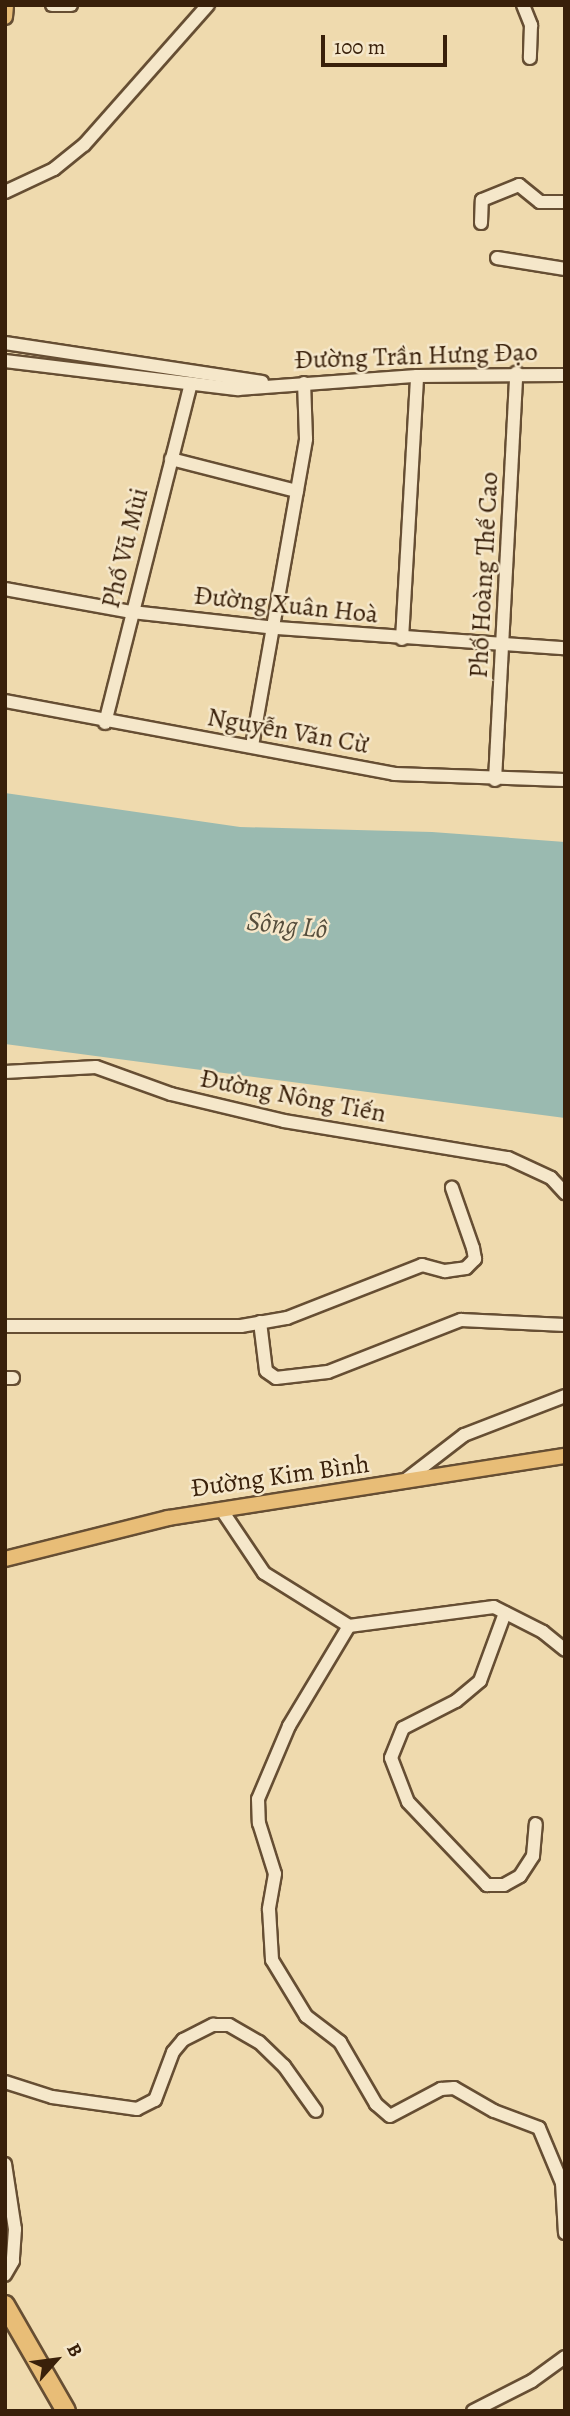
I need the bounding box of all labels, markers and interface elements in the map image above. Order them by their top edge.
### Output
scale bar [325,21,451,65]
text: 100 m [334,33,385,61]
street label: Đường Trần Hưng Đạo [294,336,538,376]
street label: Phố Hoàng Thế Cao [463,471,505,679]
street label: Phố Vũ Mùi [95,484,155,612]
street label: Đường Xuân Hoà [192,580,380,630]
street label: Nguyễn Văn Cừ [205,701,371,761]
water label: Sông Lô [245,904,329,946]
street label: Đường Nông Tiến [197,1063,389,1129]
street label: Đường Kim Bình [189,1448,371,1504]
north arrow [21,2325,91,2395]
text: B [60,2339,89,2362]

